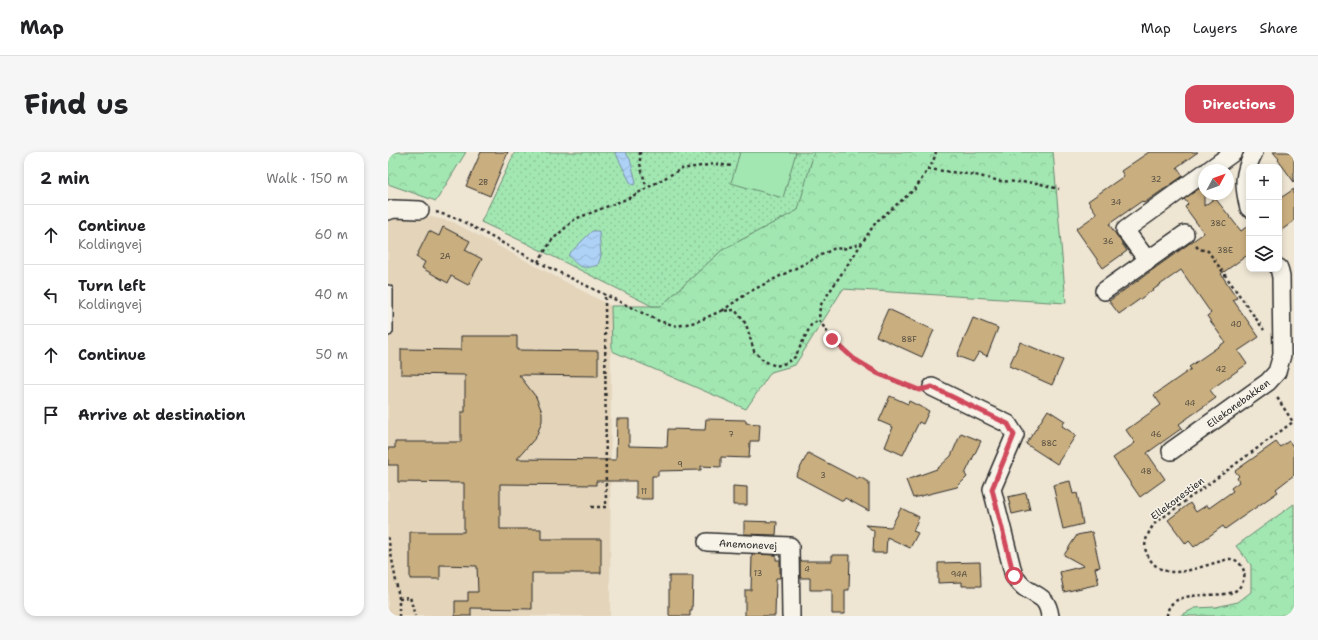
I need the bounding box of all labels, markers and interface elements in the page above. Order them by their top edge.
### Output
text: Map [20,15,64,40]
text: Map [1141,19,1171,37]
text: Layers [1193,19,1237,37]
text: Share [1259,19,1298,37]
text: Find us [24,85,129,123]
button: Directions [1185,85,1294,123]
north arrow [1198,164,1234,200]
map controls [1246,164,1282,272]
button: + [1246,164,1282,200]
text: 2 min [40,167,90,189]
text: Walk · 150 m [266,170,348,187]
house number: 32 [1151,174,1162,185]
house number: 2B [478,177,488,188]
house number: 34 [1111,197,1122,208]
button: − [1246,200,1282,236]
text: Continue [78,216,146,236]
house number: 38C [1210,218,1226,229]
icon: ahead [40,224,62,246]
text: 60 m [315,226,348,243]
text: Koldingvej [78,236,142,253]
house number: 36 [1103,236,1114,247]
button: layers [1246,236,1282,272]
house number: 38E [1217,245,1233,256]
house number: 2A [439,251,451,262]
text: Turn left [78,276,146,296]
icon: left [40,284,62,306]
text: 40 m [314,286,348,303]
text: Koldingvej [78,296,142,313]
house number: 40 [1230,319,1242,330]
route end [823,330,841,348]
house number: 88F [901,334,917,345]
icon: ahead [40,344,62,366]
text: Continue [78,345,146,365]
text: 50 m [315,346,348,363]
house number: 42 [1216,364,1227,375]
street label: Ellekonebakken [1204,376,1273,431]
house number: 44 [1185,398,1196,409]
icon: arrive [40,404,62,426]
text: Arrive at destination [78,405,246,425]
house number: 7 [728,429,734,440]
house number: 46 [1150,429,1162,440]
house number: 88C [1041,438,1057,449]
house number: 9 [677,459,683,470]
house number: 48 [1140,466,1152,477]
house number: 3 [820,470,826,481]
street label: Ellekonestien [1148,474,1207,523]
house number: 11 [641,486,647,497]
street label: Anemonevej [718,536,778,553]
house number: 4 [804,564,810,575]
route start [1005,567,1023,585]
house number: 13 [754,568,762,579]
house number: 94A [951,569,968,580]

